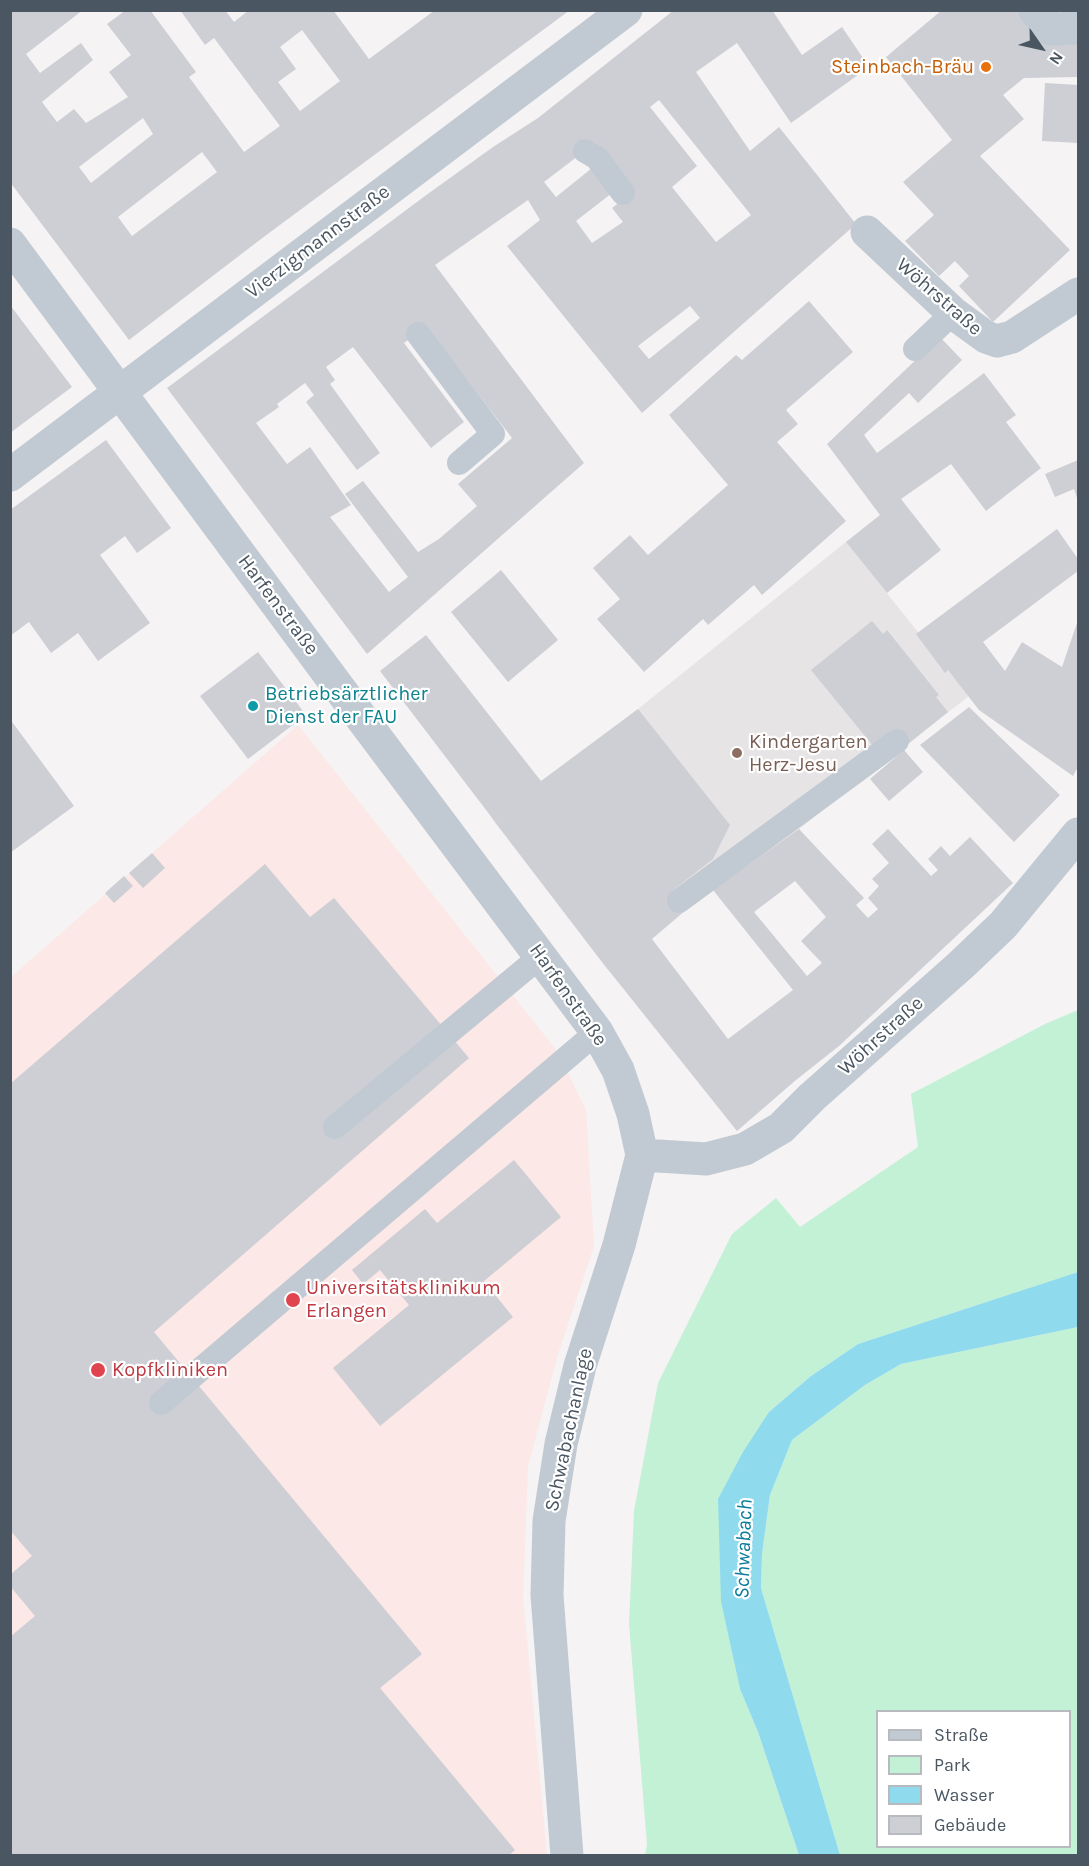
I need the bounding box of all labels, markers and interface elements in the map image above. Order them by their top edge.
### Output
north arrow [1011,18,1071,78]
text: N [1045,48,1067,68]
place label: Steinbach-Bräu [831,55,974,79]
marker: Steinbach-Bräu [979,60,993,74]
street label: Vierzigmannstraße [241,180,395,304]
street label: Wöhrstraße [891,253,987,341]
street label: Harfenstraße [232,550,324,660]
place label: Betriebsärztlicher Dienst der FAU [265,682,428,729]
marker: Betriebsärztlicher Dienst der FAU [246,699,260,713]
place label: Kindergarten Herz-Jesu [749,730,868,777]
marker: Kindergarten Herz-Jesu [730,746,744,760]
street label: Harfenstraße [524,939,612,1051]
street label: Wöhrstraße [833,992,929,1080]
place label: Universitätsklinikum Erlangen [306,1276,501,1323]
marker: Universitätsklinikum Erlangen [284,1291,302,1309]
street label: Schwabachanlage [540,1346,598,1514]
place label: Kopfkliniken [112,1358,228,1382]
marker: Kopfkliniken [89,1361,107,1379]
water label: Schwabach [730,1499,758,1599]
legend [876,1710,1071,1848]
text: Straße [934,1724,988,1746]
text: Park [934,1754,971,1776]
text: Wasser [934,1784,994,1806]
text: Gebäude [934,1814,1006,1836]

